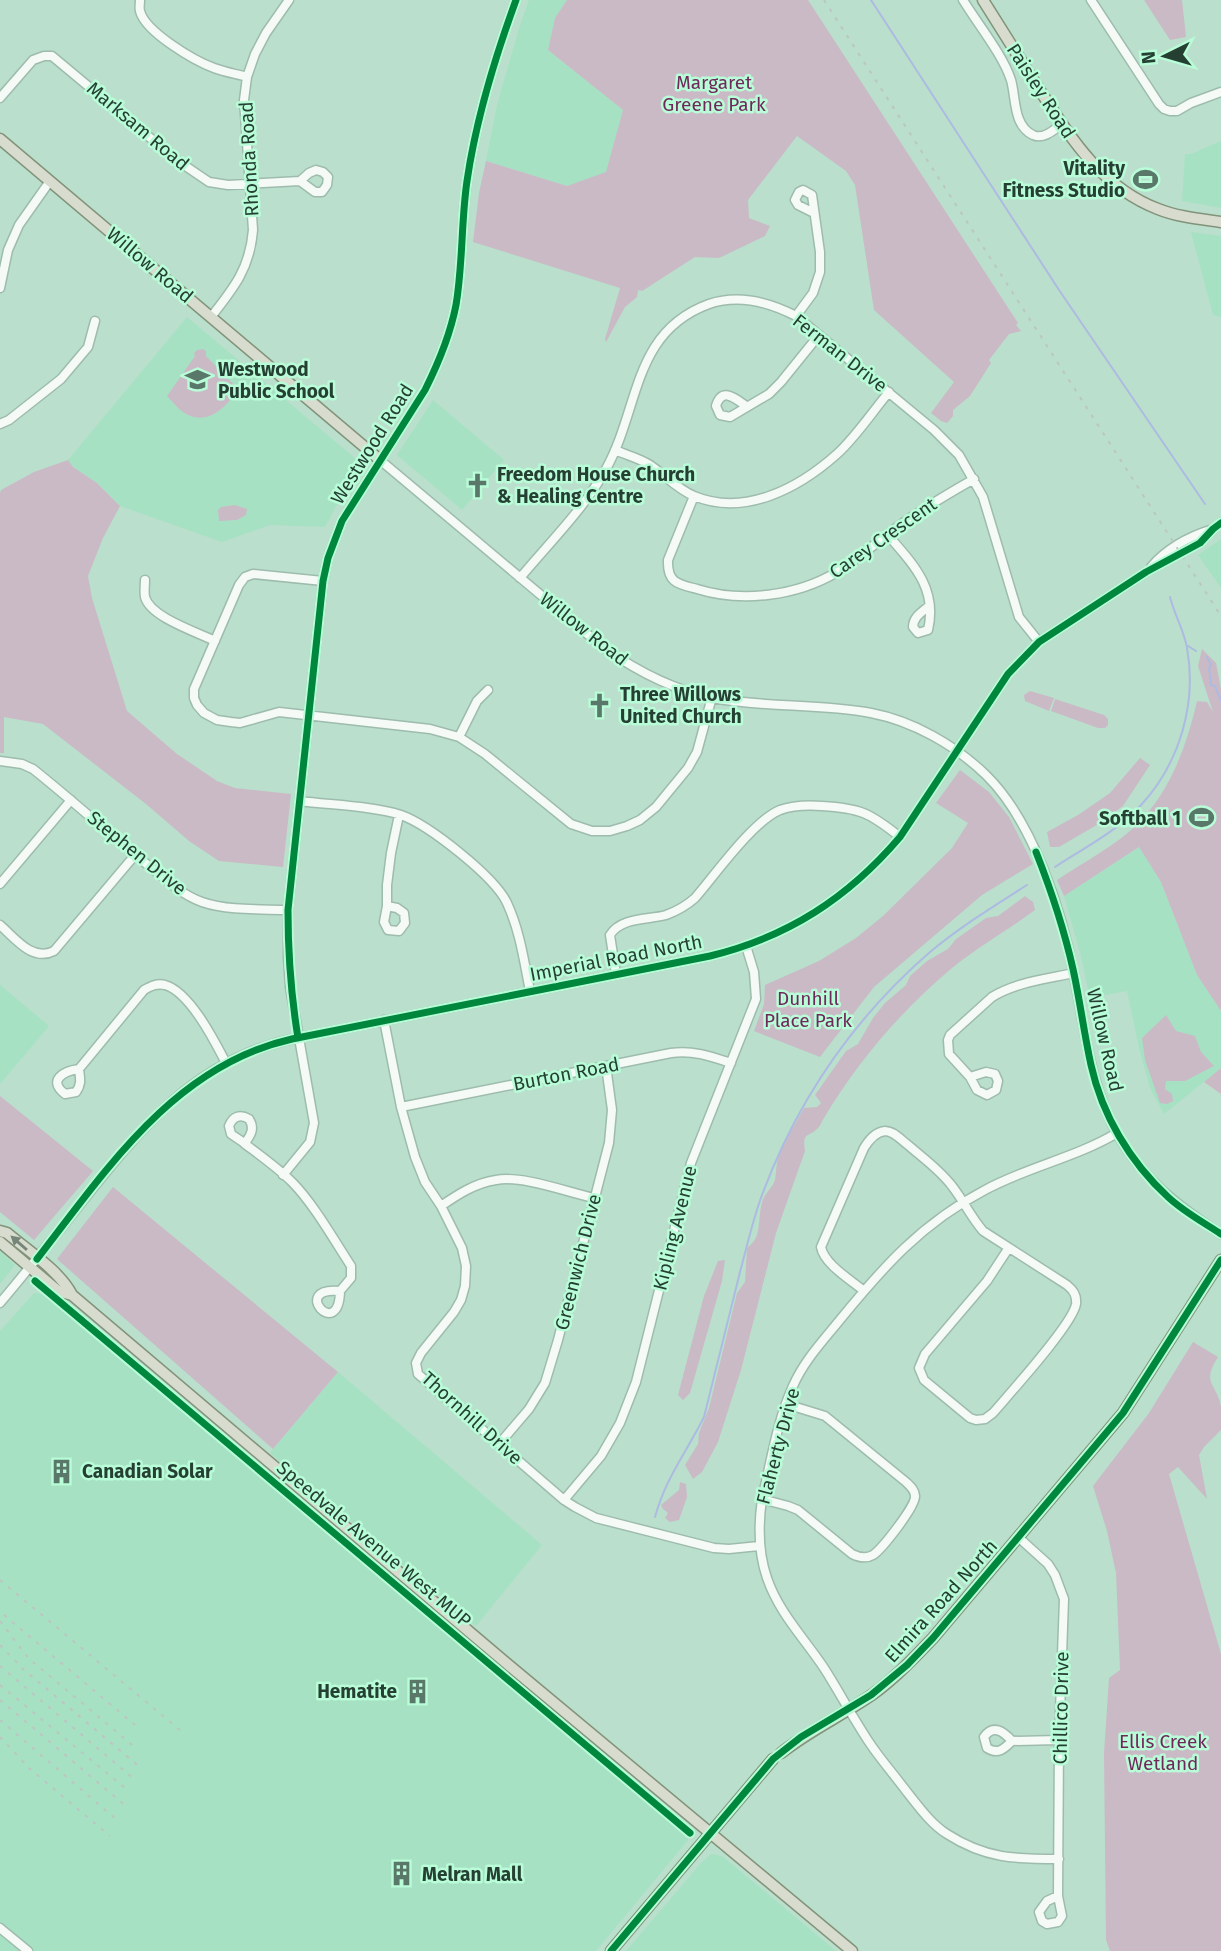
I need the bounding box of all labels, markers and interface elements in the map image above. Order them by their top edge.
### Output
north arrow [1130,21,1200,91]
street label: Paisley Road [1002,39,1080,143]
text: N [1137,50,1161,65]
park label: Margaret Greene Park [662,71,766,116]
street label: Marksam Road [82,77,194,175]
street label: Rhonda Road [234,101,264,217]
place label: Vitality Fitness Studio [1003,157,1125,202]
sports icon: Vitality Fitness Studio [1131,165,1159,193]
street label: Willow Road [102,222,198,308]
street label: Ferman Drive [788,309,892,397]
place label: Westwood Public School [218,358,335,403]
school or university icon: Westwood Public School [184,366,212,394]
street label: Westwood Road [326,380,418,508]
place label: Freedom House Church & Healing Centre [497,463,695,508]
church icon: Freedom House Church & Healing Centre [463,471,491,499]
street label: Carey Crescent [825,492,941,583]
street label: Willow Road [535,587,633,671]
place label: Three Willows United Church [620,683,742,728]
church icon: Three Willows United Church [586,691,614,719]
sports icon: Softball 1 [1187,804,1215,832]
street label: Stephen Drive [83,806,191,900]
place label: Softball 1 [1099,807,1181,830]
street label: Imperial Road North [528,930,704,986]
street label: Willow Road [1082,986,1128,1094]
park label: Dunhill Place Park [764,987,852,1032]
street label: Burton Road [511,1052,621,1096]
street label: Kipling Avenue [648,1163,702,1293]
street label: Greenwich Drive [550,1192,606,1332]
one-way arrow [10,1235,28,1251]
street label: Thornhill Drive [417,1367,527,1469]
street label: Flaherty Drive [751,1385,805,1507]
street label: Speedvale Avenue West MUP [272,1456,476,1632]
building icon: Canadian Solar [48,1457,76,1485]
place label: Canadian Solar [82,1460,213,1483]
street label: Elmira Road North [880,1535,1002,1667]
street label: Chillico Drive [1049,1651,1073,1765]
building icon: Hematite [403,1677,431,1705]
place label: Hematite [317,1680,397,1703]
park label: Ellis Creek Wetland [1119,1730,1207,1775]
building icon: Melran Mall [388,1860,416,1888]
place label: Melran Mall [422,1863,523,1886]

